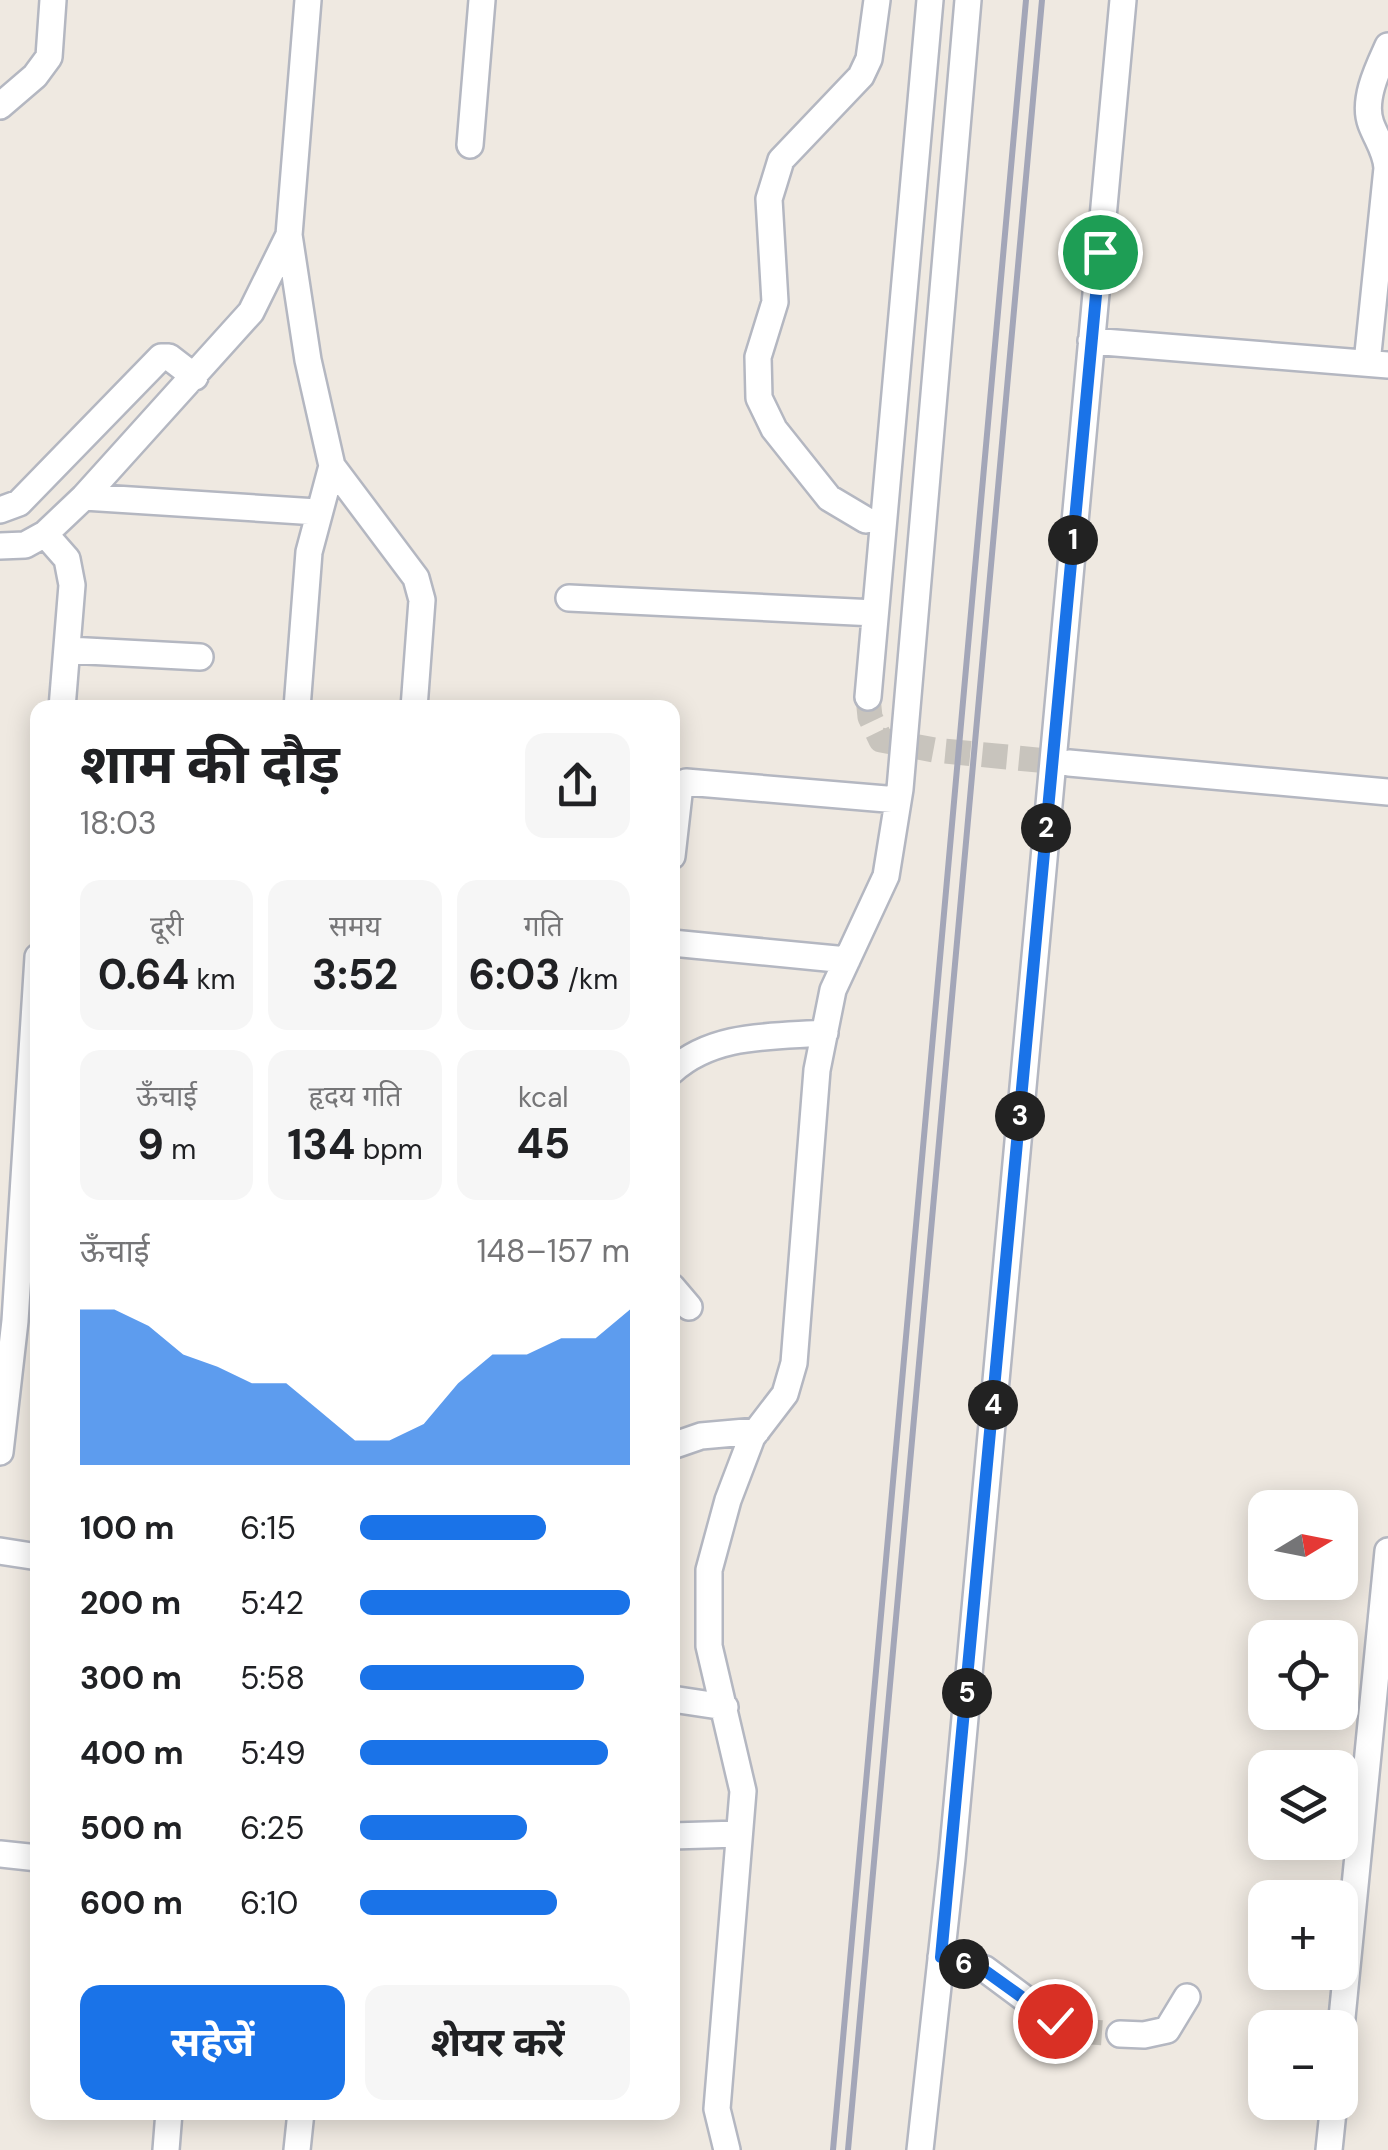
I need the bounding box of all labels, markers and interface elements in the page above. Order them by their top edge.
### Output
pin [1058,210,1143,295]
icon: arrive [1073,225,1128,280]
pin: 1 [1048,515,1098,565]
text: 1 [1068,521,1078,558]
text: शाम की दौड़ [80,728,340,800]
button: share [525,733,630,838]
text: 18:03 [80,802,157,844]
pin: 2 [1021,803,1071,853]
text: 2 [1038,809,1054,846]
text: दूरी [150,908,183,945]
text: समय [329,908,381,945]
text: गति [524,908,563,945]
text: 0.64 [98,947,189,1002]
text: 3:52 [312,947,398,1002]
text: 6:03 [468,947,561,1002]
text: km [189,961,235,998]
text: /km [561,961,618,998]
text: ऊँचाई [136,1078,197,1115]
text: हृदय गति [309,1078,401,1115]
text: kcal [518,1079,569,1116]
pin: 3 [995,1091,1045,1141]
text: 3 [1012,1097,1028,1134]
text: 45 [517,1116,570,1171]
text: 9 [137,1117,164,1172]
text: 134 [287,1117,355,1172]
text: m [164,1131,196,1168]
text: bpm [355,1131,423,1168]
text: ऊँचाई [80,1230,149,1272]
text: 148–157 m [477,1230,630,1272]
pin: 4 [968,1380,1018,1430]
text: 4 [984,1386,1002,1423]
north arrow [1248,1490,1358,1600]
map controls [1248,1490,1358,2120]
text: 100 m [80,1507,174,1549]
text: 6:15 [240,1507,296,1549]
text: 200 m [80,1582,181,1624]
text: 5:42 [240,1582,304,1624]
button: locate [1248,1620,1358,1730]
text: 300 m [80,1657,182,1699]
text: 5:58 [240,1657,305,1699]
pin: 5 [942,1668,992,1718]
text: 5 [958,1674,976,1711]
text: 400 m [80,1732,184,1774]
text: 5:49 [240,1732,306,1774]
button: layers [1248,1750,1358,1860]
text: 500 m [80,1807,183,1849]
text: 6:25 [240,1807,305,1849]
button: + [1248,1880,1358,1990]
text: 600 m [80,1882,183,1924]
text: 6:10 [240,1882,298,1924]
pin: 6 [939,1939,989,1989]
text: 6 [955,1945,973,1982]
pin [1013,1979,1098,2064]
button: सहेजें [80,1985,345,2100]
button: शेयर करें [365,1985,630,2100]
icon: check [1028,1994,1083,2049]
button: − [1248,2010,1358,2120]

